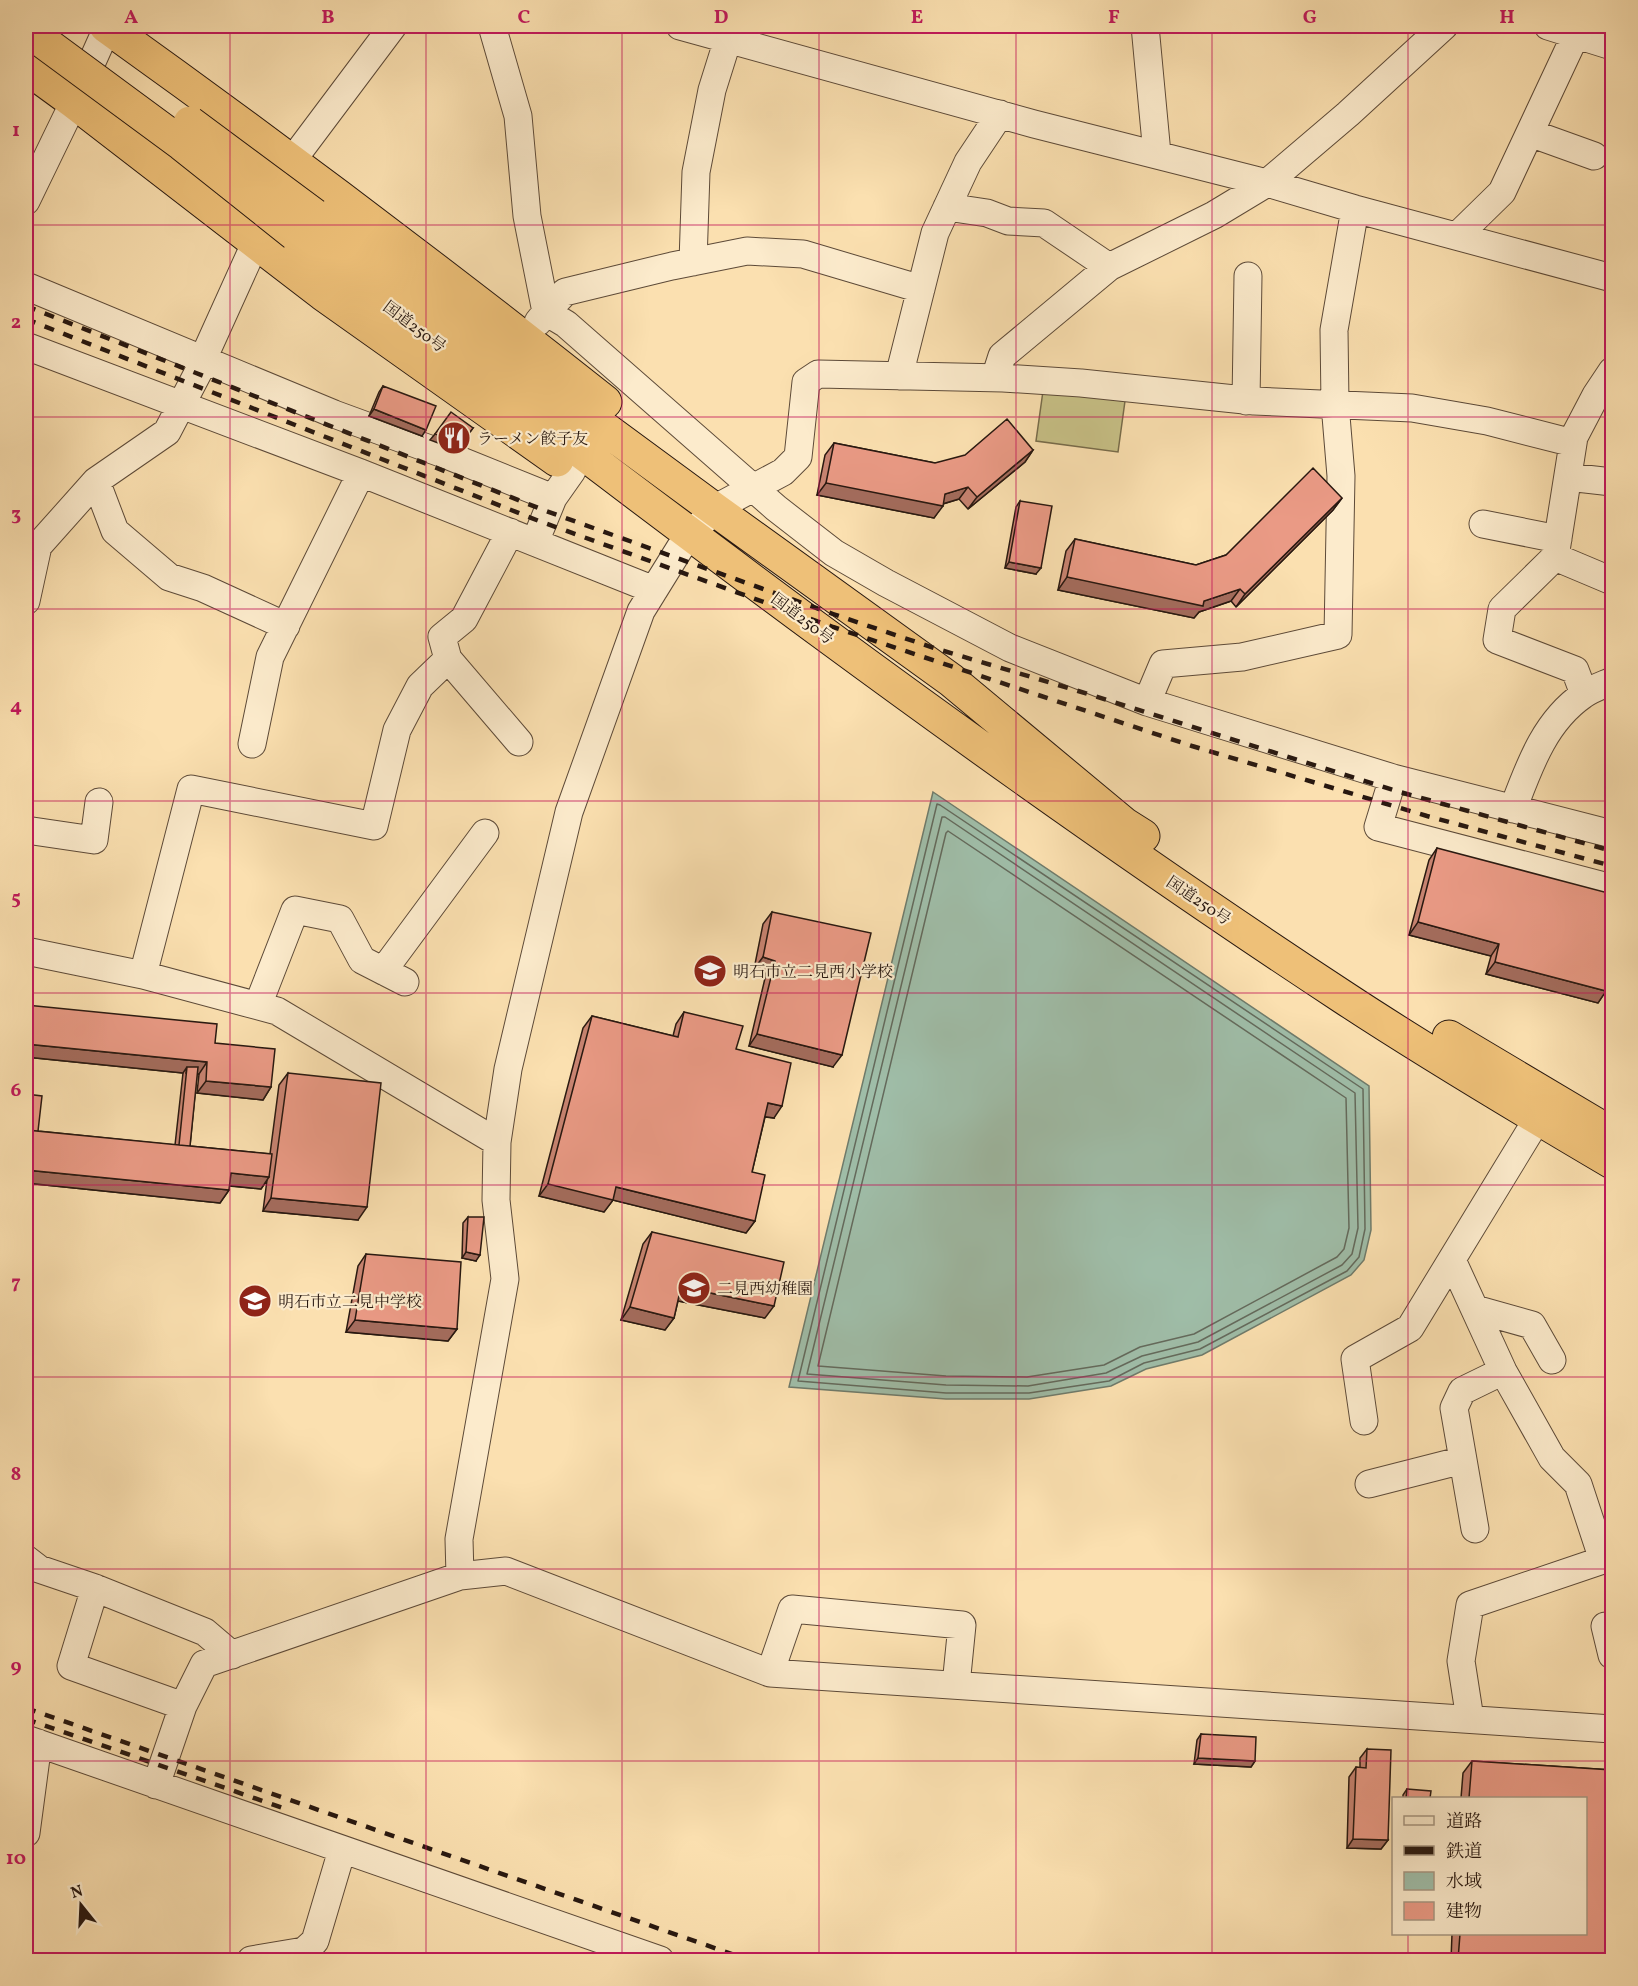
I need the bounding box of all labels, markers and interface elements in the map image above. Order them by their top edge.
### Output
text: A [124,4,138,32]
text: B [321,4,335,32]
text: C [518,4,531,32]
text: D [714,4,728,32]
text: E [911,4,923,32]
text: F [1108,4,1120,32]
text: G [1303,4,1317,32]
text: H [1499,4,1515,32]
text: 1 [12,117,20,145]
street label: 国道250号 [378,297,450,359]
text: 2 [11,309,21,337]
restaurant icon: ラーメン餃子友 [436,420,472,456]
place label: ラーメン餃子友 [477,429,588,451]
text: 3 [11,501,21,529]
street label: 国道250号 [766,589,838,651]
text: 4 [10,693,22,721]
street label: 国道250号 [1161,872,1235,931]
text: 5 [11,885,21,913]
school or university icon: 明石市立二見西小学校 [692,953,728,989]
place label: 明石市立二見西小学校 [733,962,893,984]
text: 6 [11,1077,22,1105]
text: 7 [11,1269,21,1297]
school or university icon: 二見西幼稚園 [676,1270,712,1306]
place label: 二見西幼稚園 [717,1279,813,1301]
school or university icon: 明石市立二見中学校 [237,1283,273,1319]
place label: 明石市立二見中学校 [278,1292,422,1314]
text: 8 [11,1461,21,1489]
text: 9 [10,1653,22,1681]
legend [1392,1797,1587,1935]
text: 道路 [1446,1810,1482,1835]
text: 鉄道 [1446,1840,1482,1865]
text: 10 [6,1845,26,1873]
text: 水域 [1446,1870,1482,1895]
north arrow [51,1875,111,1935]
text: N [68,1880,86,1905]
text: 建物 [1446,1900,1482,1925]

